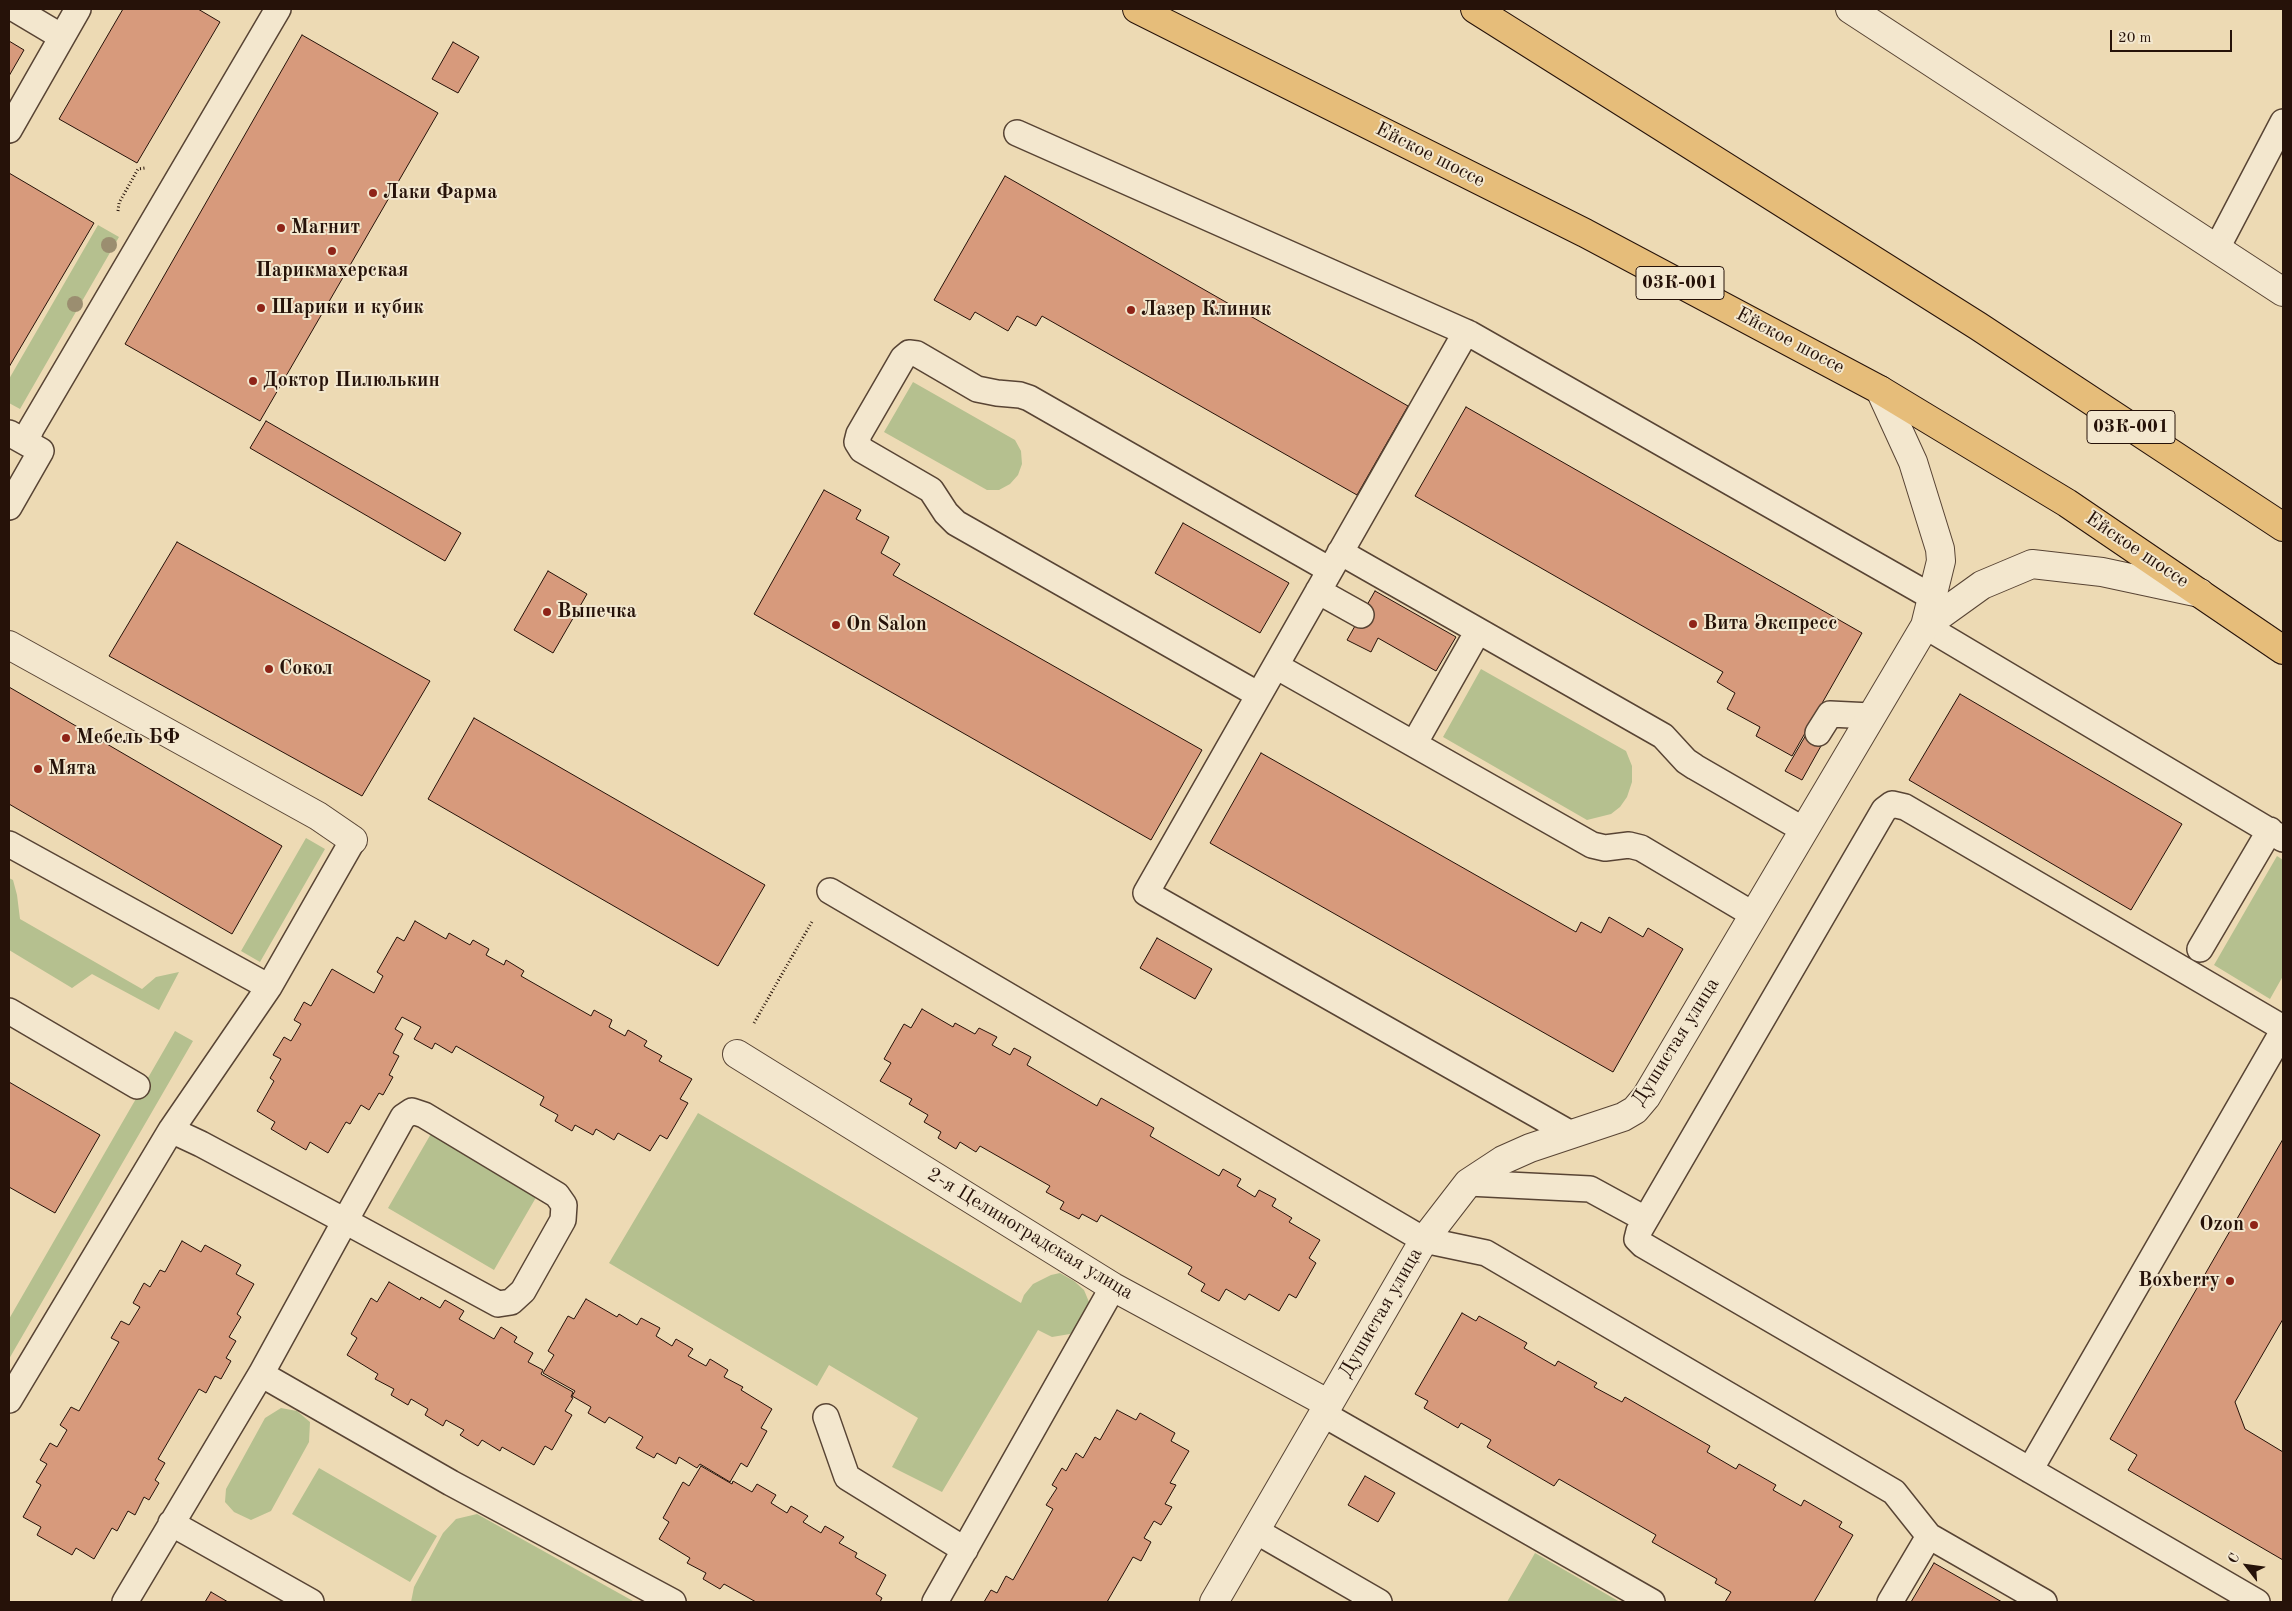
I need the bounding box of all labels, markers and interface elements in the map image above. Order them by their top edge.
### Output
scale bar [2112,20,2234,52]
text: 20 m [2118,31,2152,46]
street label: Ейское шоссе [1371,117,1489,193]
place label: Лаки Фарма [383,181,497,205]
marker: Лаки Фарма [367,187,379,199]
place label: Магнит [291,216,360,240]
marker: Магнит [275,222,287,234]
marker: Парикмахерская [326,245,338,257]
place label: Парикмахерская [255,259,409,283]
road number: 03К-001 [1636,266,1724,300]
place label: Шарики и кубик [271,296,424,320]
place label: Лазер Клиник [1141,298,1271,322]
marker: Шарики и кубик [255,302,267,314]
street label: Ейское шоссе [1731,302,1849,380]
marker: Лазер Клиник [1125,304,1137,316]
place label: Доктор Пилюлькин [263,369,440,393]
marker: Доктор Пилюлькин [247,375,259,387]
road number: 03К-001 [2087,411,2175,444]
street label: Ейское шоссе [2081,507,2193,593]
place label: Выпечка [557,600,637,624]
marker: Выпечка [541,606,553,618]
place label: Вита Экспресс [1703,612,1838,636]
place label: On Salon [846,613,927,637]
marker: Вита Экспресс [1687,618,1699,630]
marker: On Salon [830,619,842,631]
place label: Сокол [279,657,333,681]
marker: Сокол [263,663,275,675]
place label: Мебель БФ [76,726,180,750]
marker: Мебель БФ [60,732,72,744]
place label: Мята [48,757,96,781]
marker: Мята [32,763,44,775]
street label: Душистая улица [1627,973,1725,1111]
street label: 2-я Целиноградская улица [922,1163,1138,1305]
place label: Ozon [2199,1213,2244,1237]
marker: Ozon [2248,1219,2260,1231]
street label: Душистая улица [1334,1244,1428,1382]
place label: Boxberry [2138,1269,2220,1293]
marker: Boxberry [2224,1275,2236,1287]
north arrow [2222,1541,2272,1591]
text: С [2226,1551,2242,1566]

